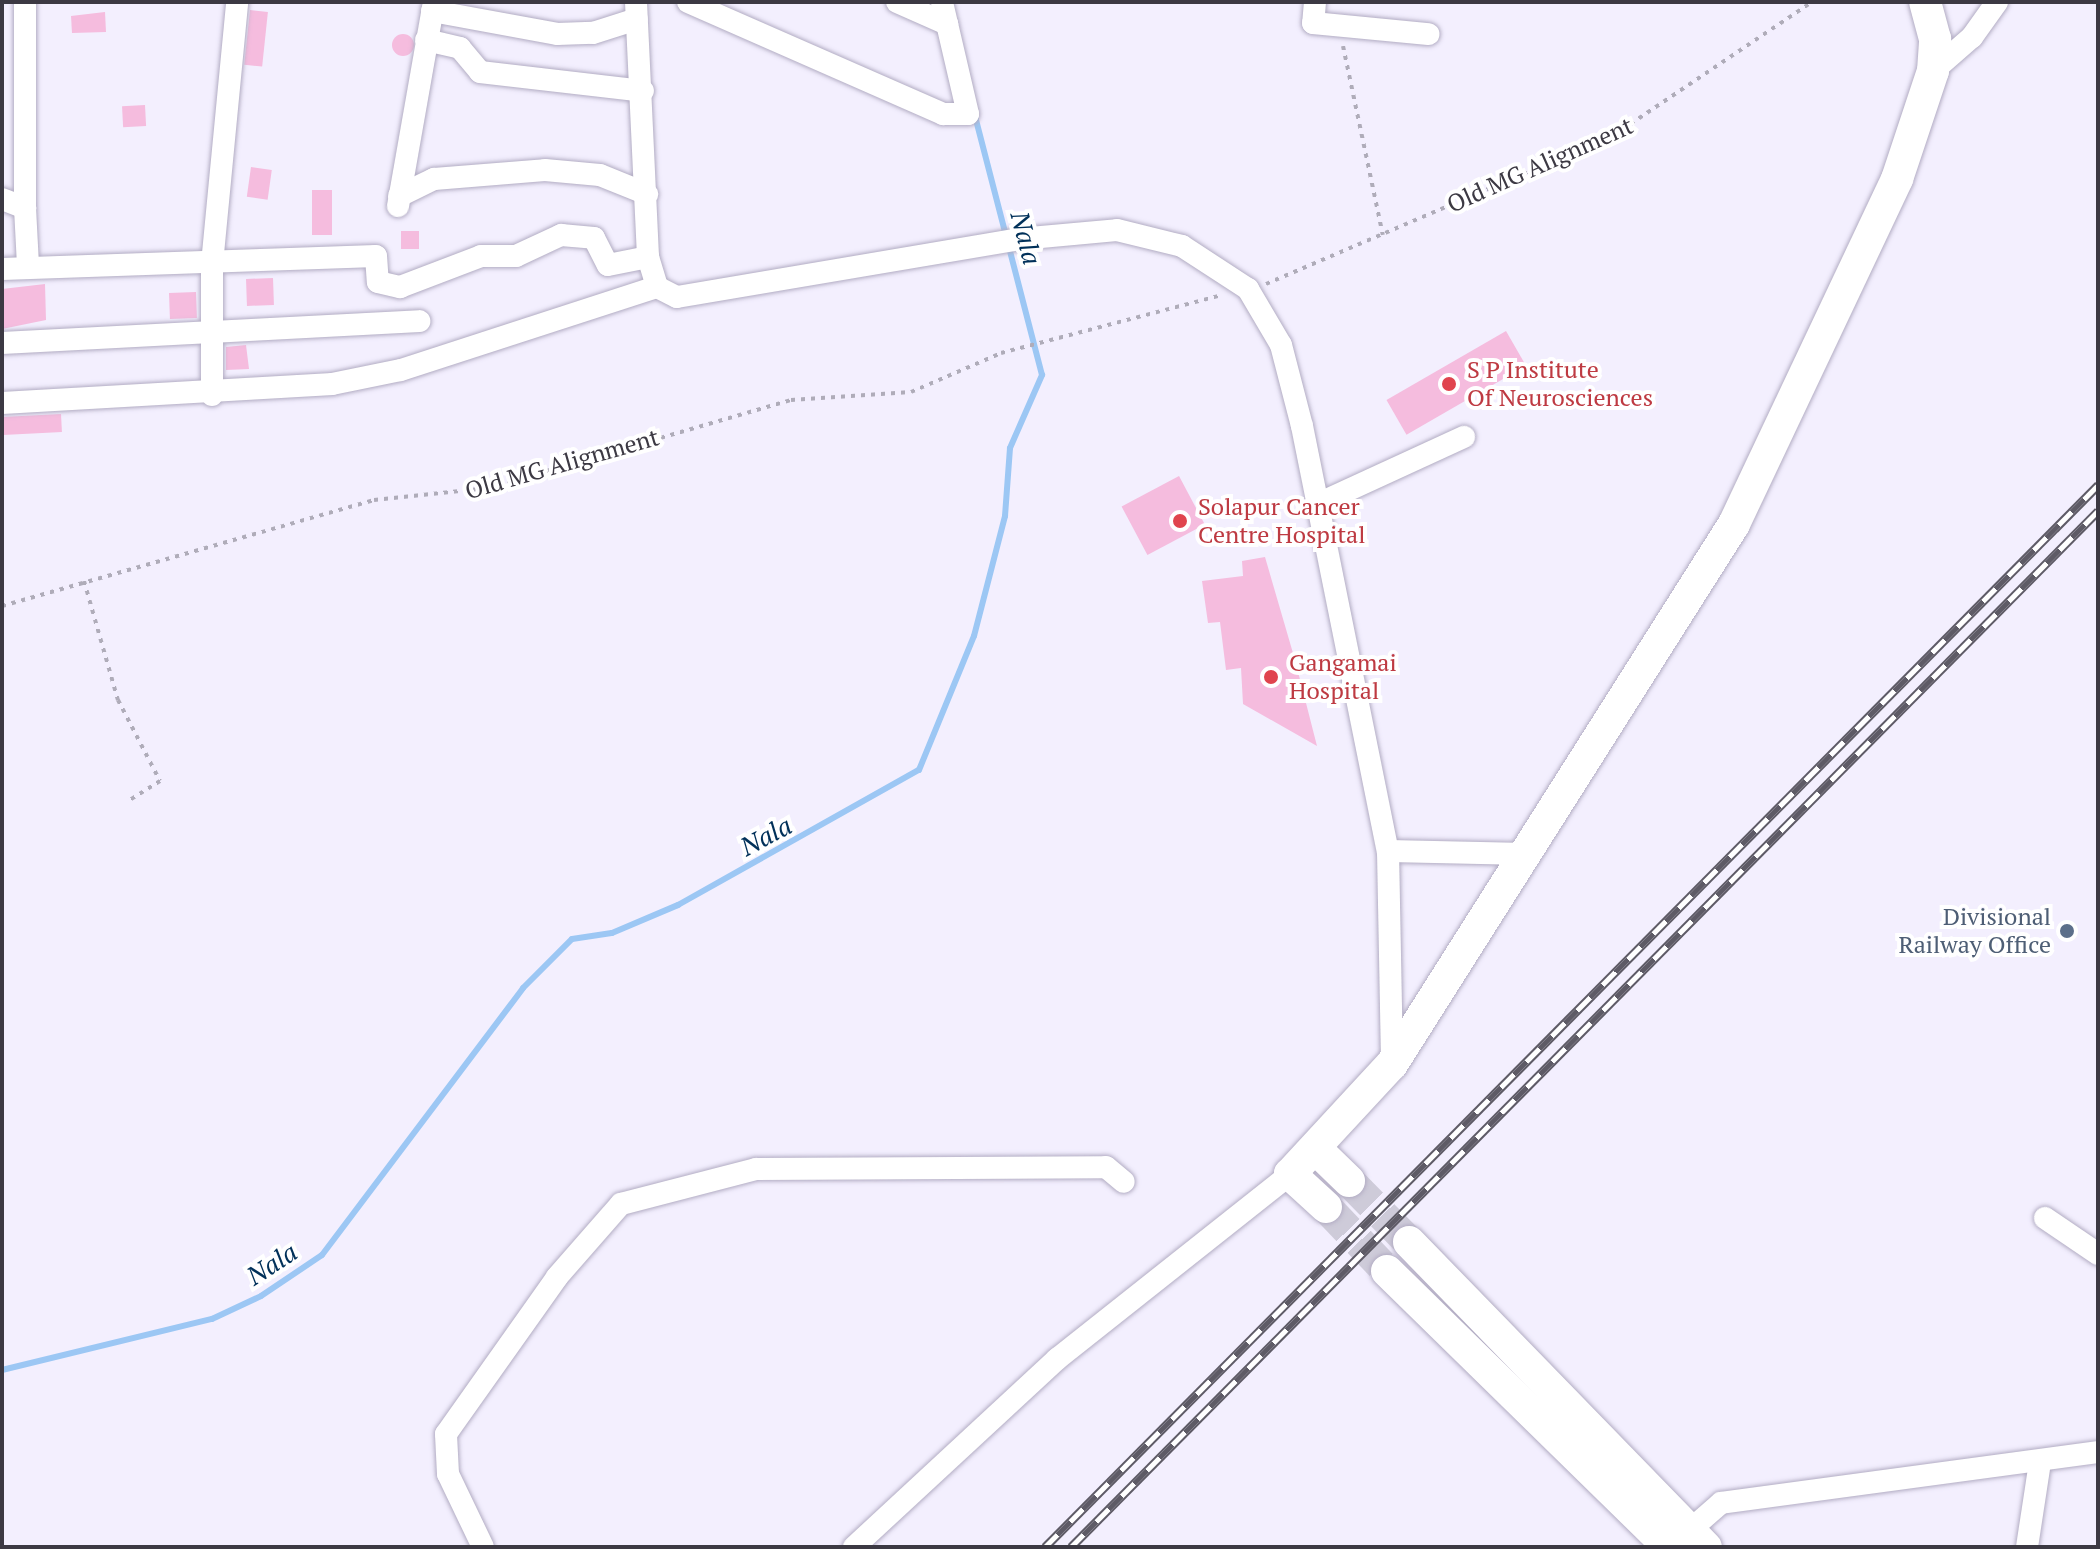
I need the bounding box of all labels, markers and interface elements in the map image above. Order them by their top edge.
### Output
street label: Old MG Alignment [1442,111,1638,219]
water label: Nala [1004,208,1048,268]
place label: S P Institute Of Neurosciences [1467,356,1653,412]
marker: S P Institute Of Neurosciences [1438,373,1460,395]
street label: Old MG Alignment [461,422,663,506]
place label: Solapur Cancer Centre Hospital [1198,493,1365,549]
marker: Solapur Cancer Centre Hospital [1169,510,1191,532]
place label: Gangamai Hospital [1289,649,1397,705]
marker: Gangamai Hospital [1260,666,1282,688]
water label: Nala [735,810,797,862]
place label: Divisional Railway Office [1898,903,2051,959]
marker: Divisional Railway Office [2058,922,2076,940]
water label: Nala [241,1236,303,1292]

